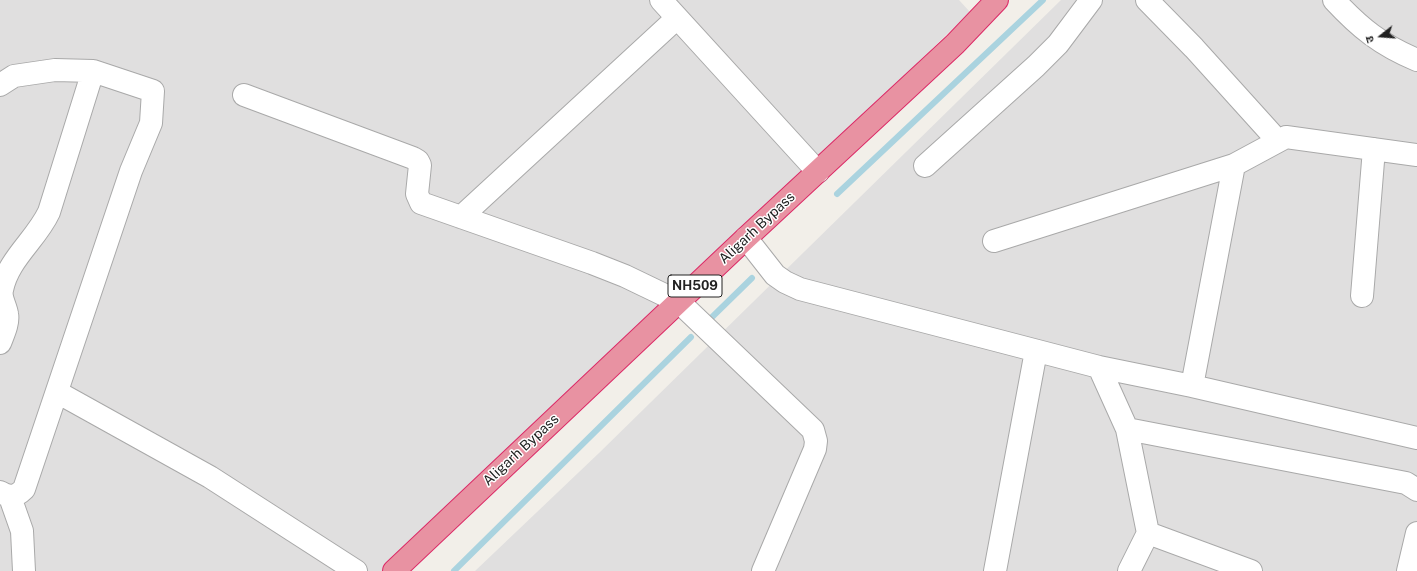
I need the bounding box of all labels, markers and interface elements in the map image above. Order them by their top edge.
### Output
north arrow [1361,16,1401,56]
text: उ [1363,35,1376,44]
street label: Aligarh Bypass [716,189,798,267]
road number: NH509 [668,275,722,297]
street label: Aligarh Bypass [480,411,562,489]

